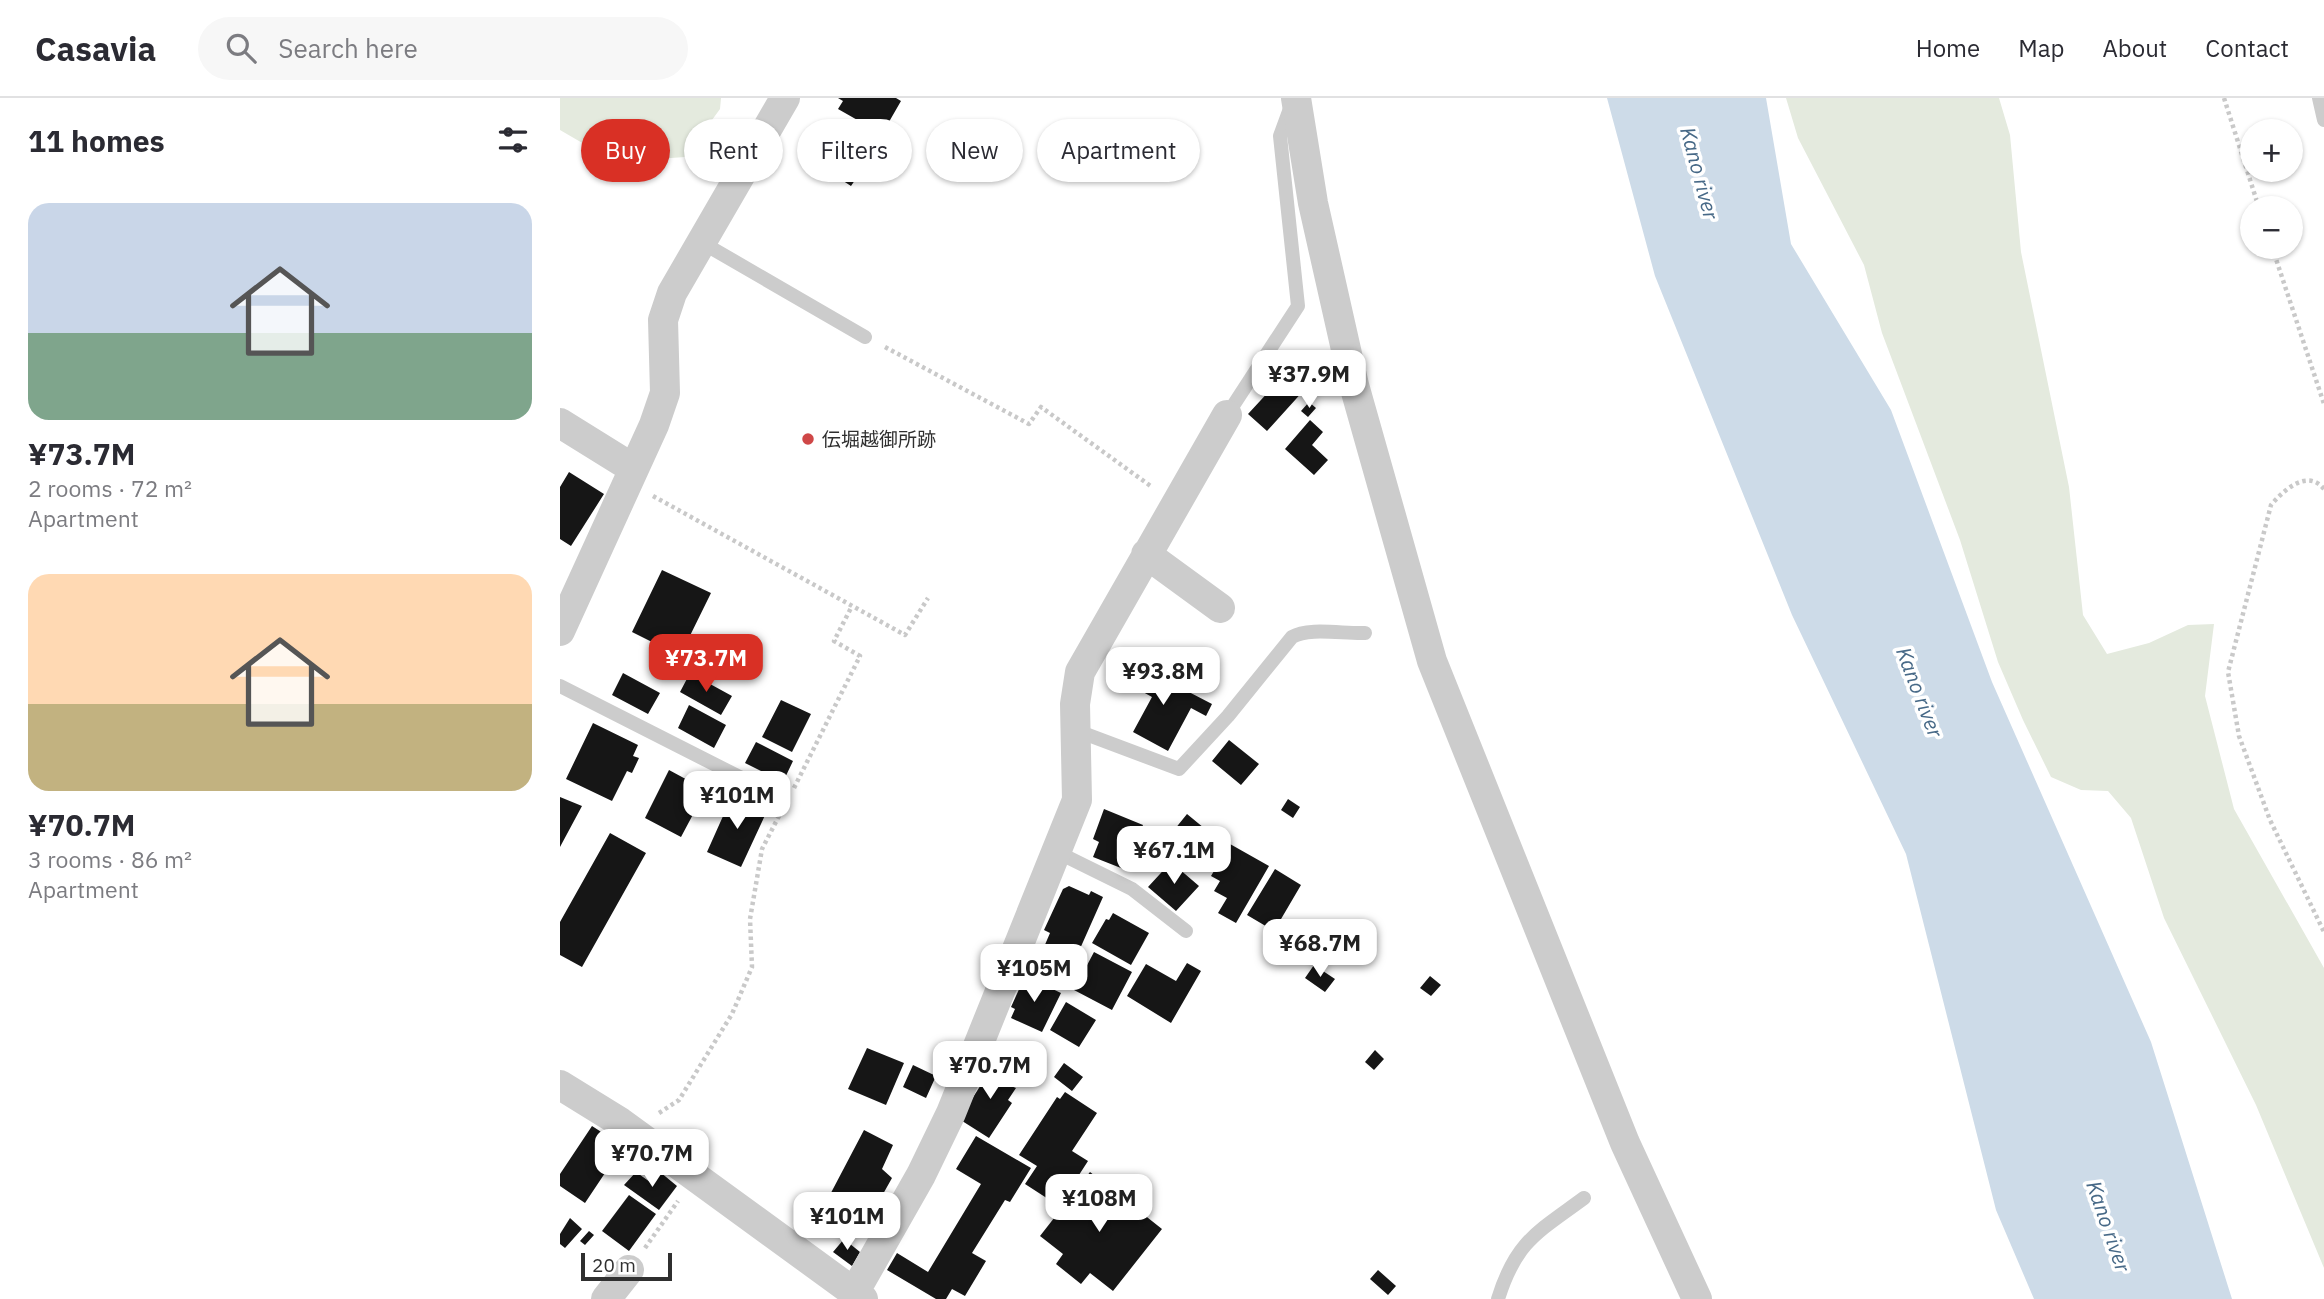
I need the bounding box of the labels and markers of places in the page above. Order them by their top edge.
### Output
pin: ¥37.9M [1252,350,1366,410]
place label: 伝堀越御所跡 [822,427,936,451]
marker: 伝堀越御所跡 [800,431,816,447]
pin: ¥73.7M [649,634,763,694]
pin: ¥93.8M [1106,648,1220,707]
pin: ¥101M [688,772,786,831]
pin: ¥67.1M [1117,826,1231,886]
pin: ¥68.7M [1263,920,1377,979]
pin: ¥105M [985,944,1083,1004]
pin: ¥70.7M [933,1042,1047,1101]
pin: ¥70.7M [595,1130,709,1189]
pin: ¥108M [1050,1174,1148,1234]
pin: ¥101M [798,1192,896,1252]

